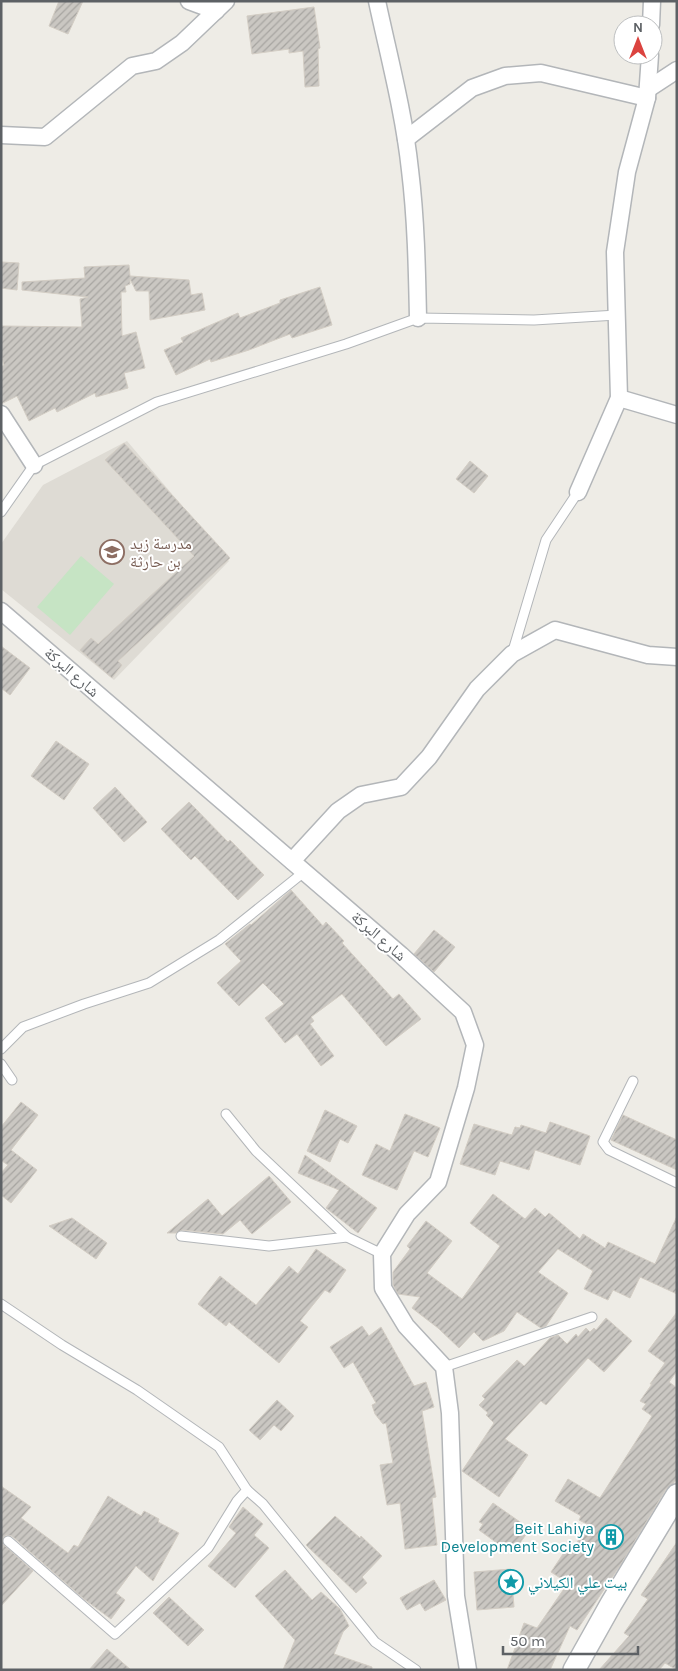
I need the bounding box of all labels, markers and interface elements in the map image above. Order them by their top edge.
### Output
north arrow [613,15,663,65]
text: N [633,19,643,36]
place label: مدرسة زيد بن حارثة [130,534,192,572]
school or university icon: مدرسة زيد بن حارثة [99,539,125,565]
street label: شارع البركة [40,643,103,702]
street label: شارع البركة [347,907,410,966]
place label: Beit Lahiya Development Society [441,1519,595,1556]
building icon: Beit Lahiya Development Society [598,1524,624,1550]
place icon: بيت علي الكيلاني [498,1569,524,1595]
place label: بيت علي الكيلاني [528,1573,627,1595]
scale bar [503,1624,638,1656]
text: 50 m [510,1632,545,1650]

